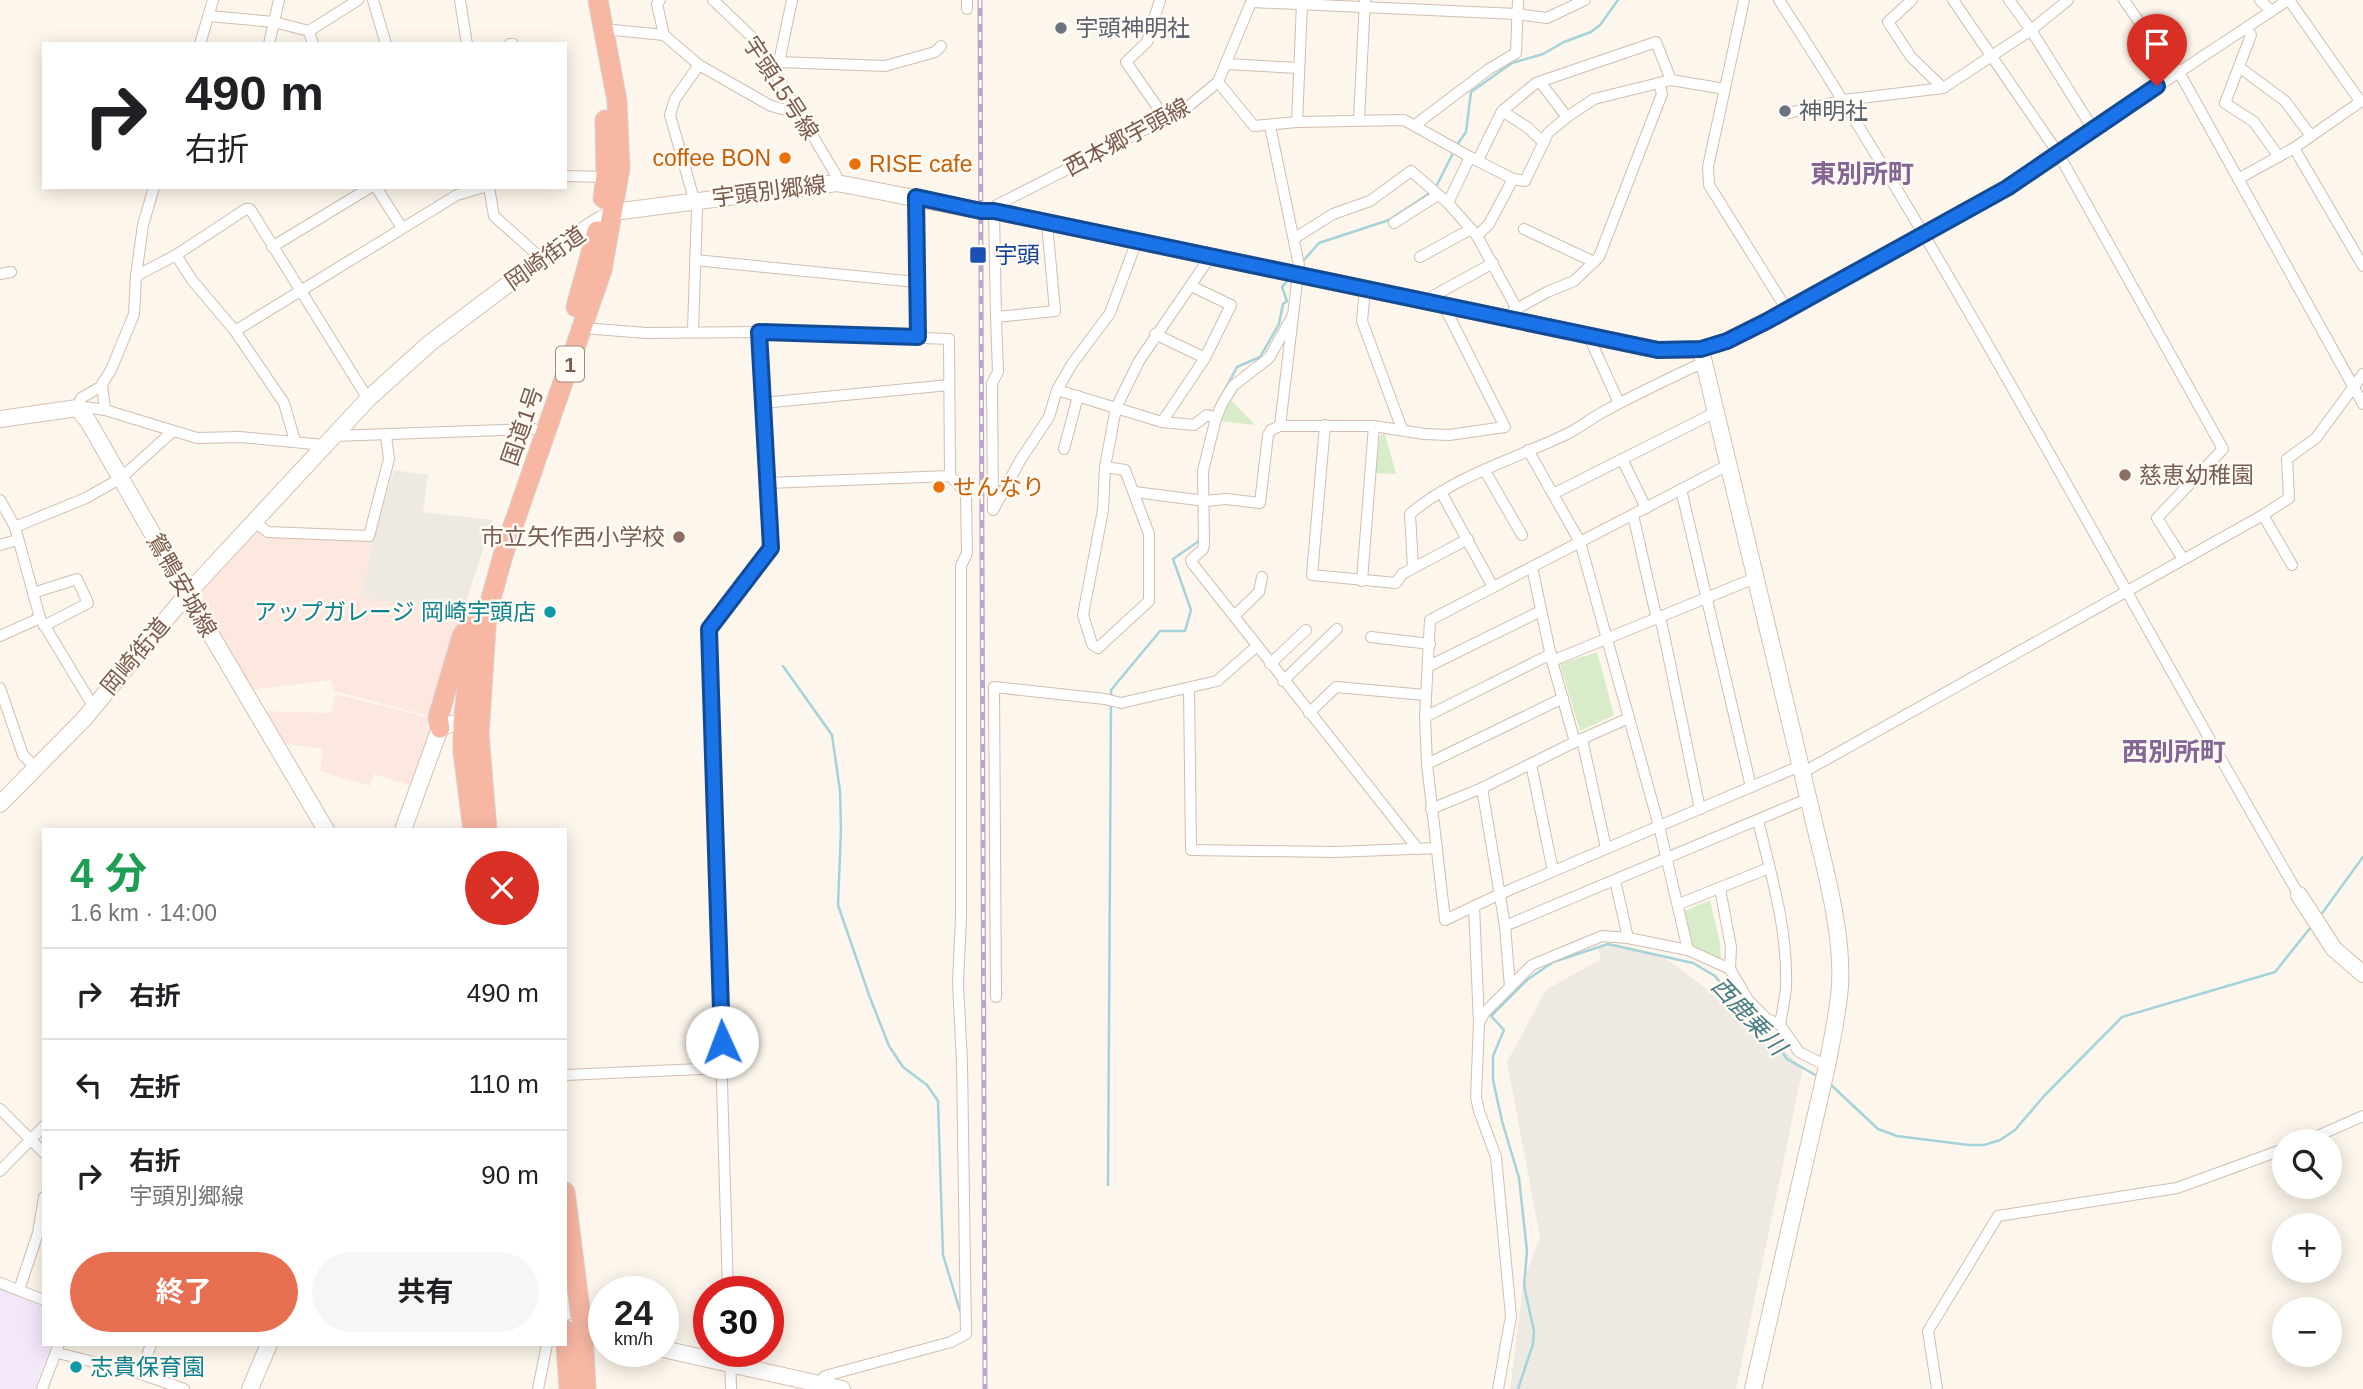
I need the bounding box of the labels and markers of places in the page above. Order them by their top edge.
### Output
pin [2127,14,2187,86]
place label: 宇頭神明社 [1075,15,1190,41]
marker: 宇頭神明社 [1053,20,1069,36]
place label: 神明社 [1799,98,1868,124]
marker: 神明社 [1777,103,1793,119]
place label: coffee BON [653,145,771,171]
marker: coffee BON [777,150,793,166]
place label: RISE cafe [869,151,973,177]
marker: RISE cafe [847,156,863,172]
place label: 宇頭 [994,242,1040,268]
marker: 宇頭 [968,245,988,265]
place label: 慈恵幼稚園 [2139,462,2254,488]
marker: 慈恵幼稚園 [2117,467,2133,483]
place label: せんなり [953,474,1045,500]
marker: せんなり [931,479,947,495]
place label: 市立矢作西小学校 [481,524,665,550]
marker: 市立矢作西小学校 [671,529,687,545]
place label: アップガレージ 岡崎宇頭店 [254,599,536,625]
marker: アップガレージ 岡崎宇頭店 [542,604,558,620]
place label: 志貴保育園 [90,1354,205,1380]
marker: 志貴保育園 [68,1359,84,1375]

